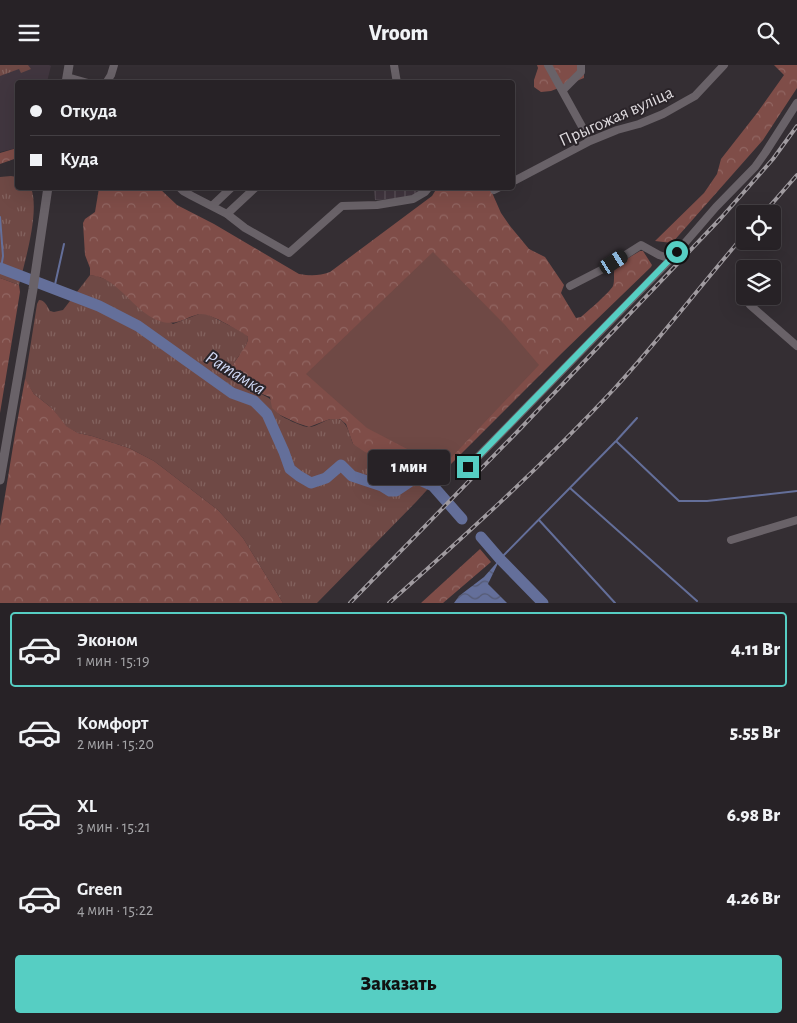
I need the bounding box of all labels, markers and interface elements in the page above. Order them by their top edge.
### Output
icon: menu [15,19,43,47]
icon: search [754,19,782,47]
text: Vroom [369,22,428,44]
street label: Прыгожая вуліца [557,84,676,150]
text: Откуда [60,102,117,121]
text: Куда [60,150,99,169]
map controls [736,205,781,305]
button: locate [736,205,781,250]
route start [666,241,688,263]
car [597,248,630,276]
button: layers [736,260,781,305]
water label: Ратамка [202,348,268,399]
callout: 1 мин [368,449,450,485]
route end [457,456,479,478]
text: 1 мин [391,459,427,475]
icon: car [17,627,62,672]
text: Эконом [77,631,138,650]
text: 4.11 Br [731,640,780,659]
text: 1 мин · 15:19 [77,653,150,669]
icon: car [17,710,62,755]
text: Комфорт [77,714,148,733]
text: 5.55 Br [730,723,780,742]
text: 2 мин · 15:20 [77,736,154,752]
icon: car [17,793,62,838]
text: XL [77,797,97,816]
text: 6.98 Br [727,806,780,825]
text: 3 мин · 15:21 [77,819,150,835]
icon: car [17,876,62,921]
text: Green [77,880,123,899]
text: 4.26 Br [727,889,780,908]
text: 4 мин · 15:22 [77,902,153,918]
button: Заказать [15,955,782,1013]

